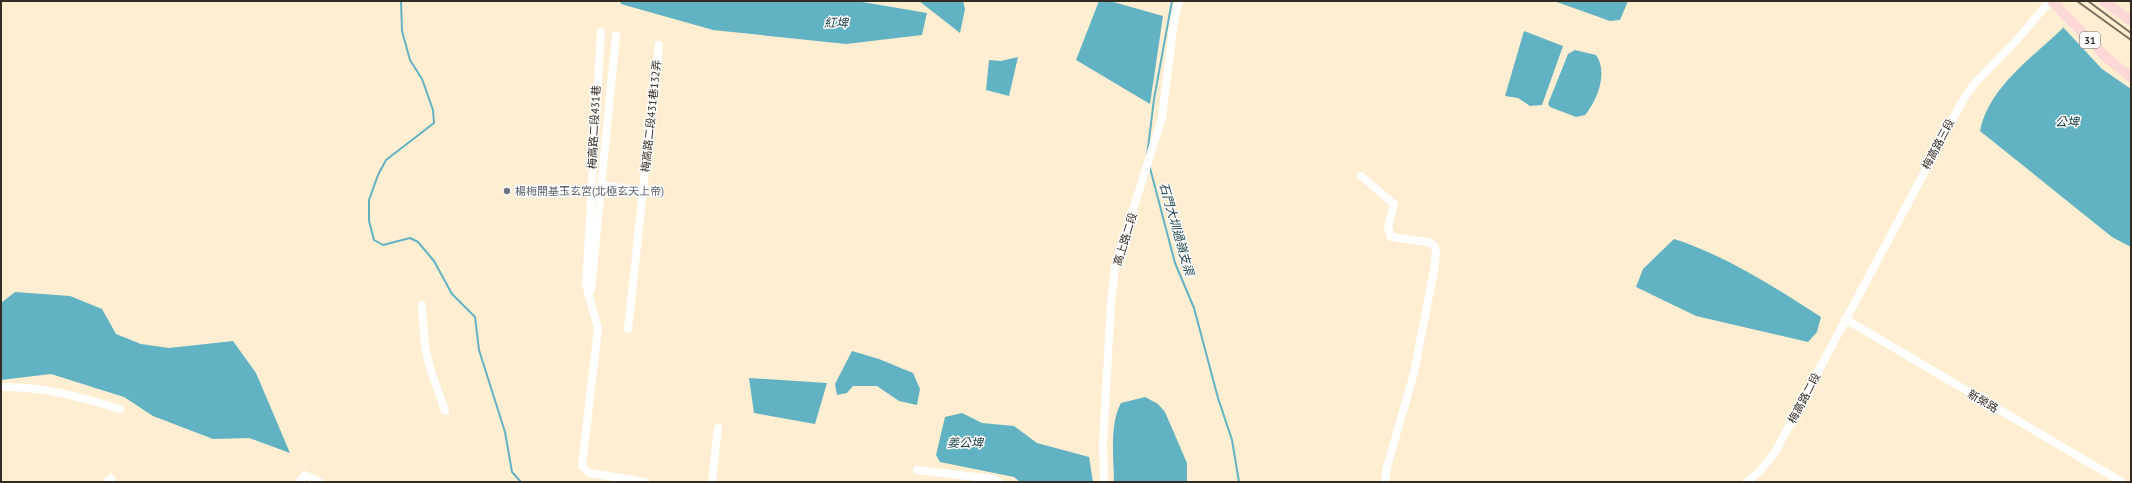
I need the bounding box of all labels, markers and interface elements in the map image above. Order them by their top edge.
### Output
water label: 紅埤 [824,15,850,30]
road number: 31 [2080,32,2100,48]
street label: 梅高路二段431巷132弄 [638,59,664,173]
street label: 梅高路二段431巷 [585,85,603,169]
water label: 公埤 [2055,114,2081,129]
street label: 梅高路三段 [1919,116,1957,172]
water label: 石門大圳過嶺支渠 [1157,181,1198,279]
place label: 楊梅開基玉玄宮(北極玄天上帝) [515,184,664,198]
marker: 楊梅開基玉玄宮(北極玄天上帝) [502,186,512,196]
street label: 高上路二段 [1110,211,1140,267]
street label: 梅高路二段 [1785,370,1823,426]
street label: 新榮路 [1965,387,2001,415]
water label: 姜公埤 [947,435,985,450]

